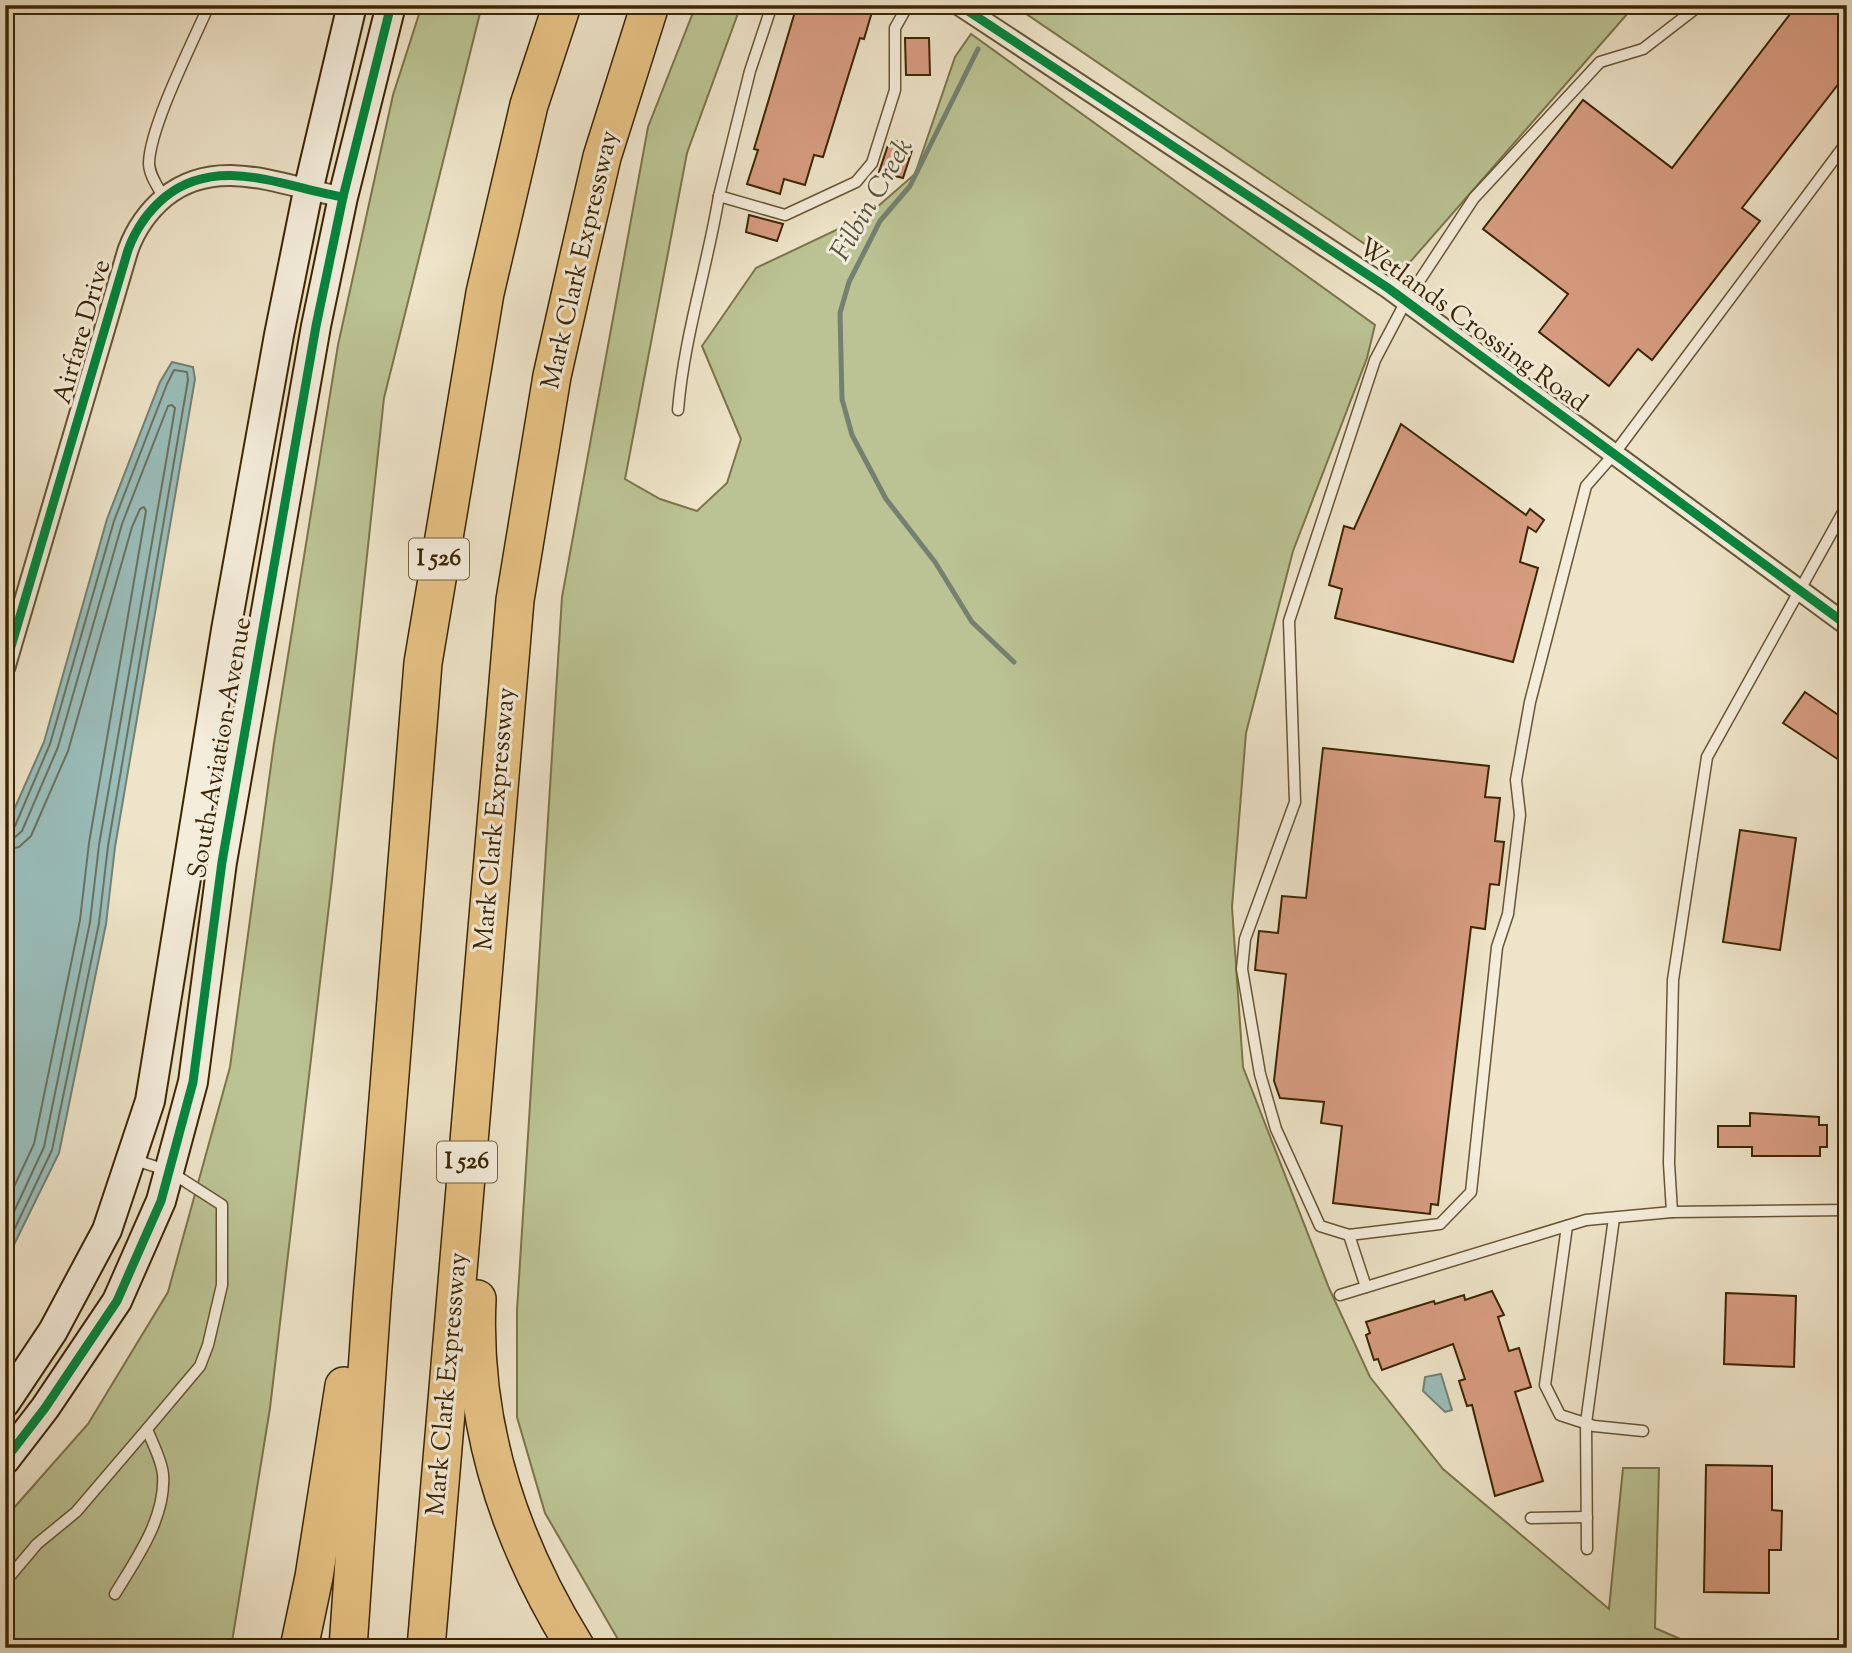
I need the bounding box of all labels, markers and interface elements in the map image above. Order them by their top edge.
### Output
street label: Mark Clark Expressway [533,127,629,393]
water label: Filbin Creek [822,131,924,269]
street label: Wetlands Crossing Road [1349,230,1595,422]
street label: Airfare Drive [45,255,121,409]
road number: I 526 [409,538,469,580]
street label: South Aviation Avenue [180,614,262,882]
street label: Mark Clark Expressway [466,686,526,952]
road number: I 526 [437,1142,497,1182]
street label: Mark Clark Expressway [418,1251,478,1517]

